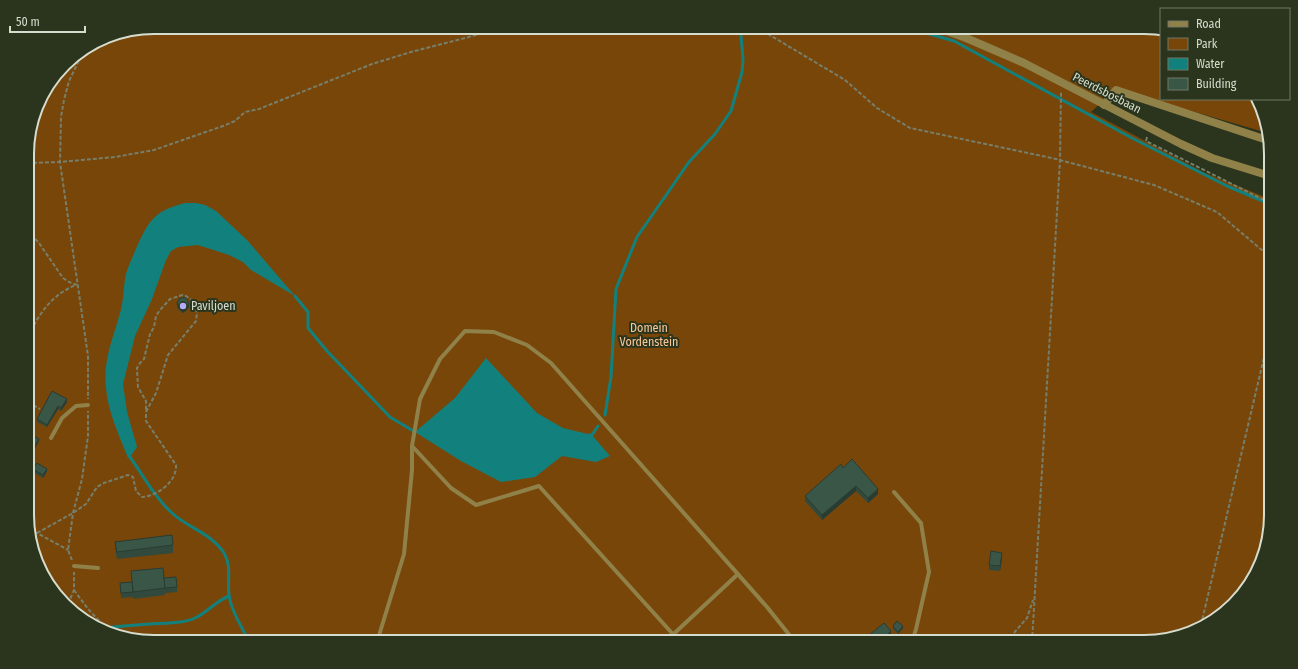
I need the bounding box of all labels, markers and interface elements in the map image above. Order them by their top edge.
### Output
scale bar [10,8,85,34]
legend [1160,8,1290,100]
text: 50 m [16,15,40,29]
text: Road [1196,17,1221,31]
text: Park [1196,37,1218,51]
text: Water [1196,57,1225,71]
street label: Peerdsbosbaan [1070,70,1144,116]
text: Building [1196,77,1237,91]
place label: Paviljoen [191,299,235,313]
marker: Paviljoen [178,301,188,311]
park label: Domein Vordenstein [620,321,678,349]

